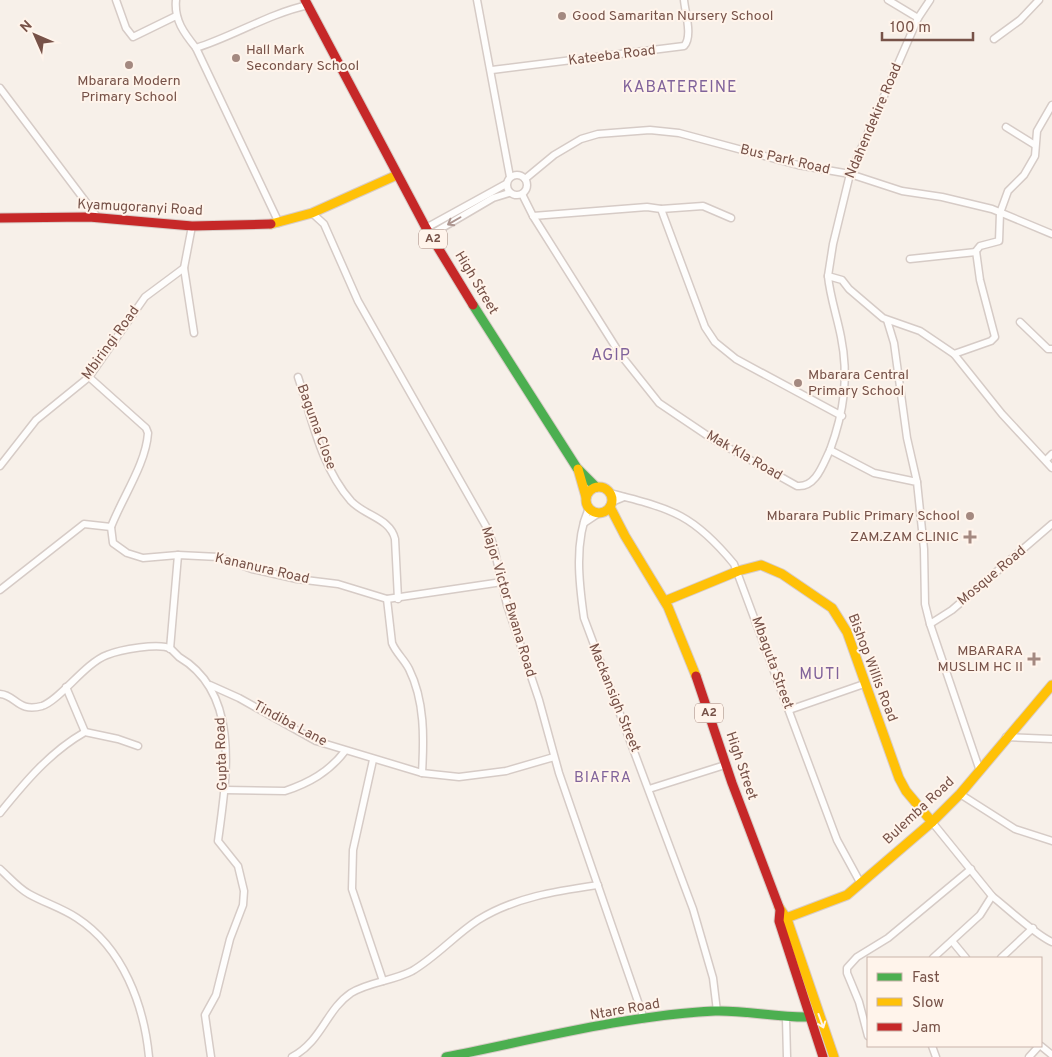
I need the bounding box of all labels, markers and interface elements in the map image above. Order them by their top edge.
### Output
place label: Good Samaritan Nursery School [572,8,773,25]
north arrow [10,10,60,60]
marker: Good Samaritan Nursery School [556,10,568,22]
scale bar [882,10,973,42]
text: N [17,17,36,36]
text: 100 m [890,19,931,38]
place label: Hall Mark Secondary School [246,42,359,75]
street label: Kateeba Road [567,42,657,70]
marker: Hall Mark Secondary School [230,52,242,64]
marker: Mbarara Modern Primary School [123,59,135,71]
street label: Ndahendekire Road [842,61,906,181]
place label: Mbarara Modern Primary School [77,73,181,106]
district label: KABATEREINE [622,78,738,98]
street label: Bus Park Road [738,141,832,179]
street label: Kyamugoranyi Road [77,196,203,220]
one-way arrow [447,217,462,226]
road number: A2 [419,230,447,248]
street label: High Street [450,248,502,318]
street label: Mbiringi Road [79,303,143,383]
district label: AGIP [591,346,631,366]
place label: Mbarara Central Primary School [808,367,909,400]
marker: Mbarara Central Primary School [792,377,804,389]
street label: Baguma Close [293,382,339,472]
street label: Mak Kla Road [703,427,785,485]
place label: Mbarara Public Primary School [766,508,960,525]
marker: Mbarara Public Primary School [964,510,976,522]
street label: Major Victor Bwana Road [477,525,539,679]
place label: ZAM.ZAM CLINIC [850,529,959,546]
marker: ZAM.ZAM CLINIC [963,530,977,544]
street label: Mosque Road [954,542,1030,610]
street label: Kananura Road [213,550,311,588]
street label: Bishop Willis Road [844,611,900,725]
street label: Mbaguta Street [747,615,797,711]
street label: Mackansigh Street [584,641,644,755]
place label: MBARARA MUSLIM HC II [937,643,1023,676]
marker: MBARARA MUSLIM HC II [1027,652,1041,666]
district label: MUTI [799,665,841,685]
street label: Tindiba Lane [250,697,330,751]
road number: A2 [695,704,723,722]
street label: Gupta Road [212,717,232,791]
street label: High Street [721,730,761,802]
district label: BIAFRA [574,769,632,788]
street label: Bulemba Road [880,774,958,848]
legend [867,957,1042,1047]
text: Fast [912,969,940,988]
text: Slow [912,994,944,1013]
street label: Ntare Road [589,995,661,1025]
one-way arrow [817,1013,826,1028]
text: Jam [912,1019,941,1038]

